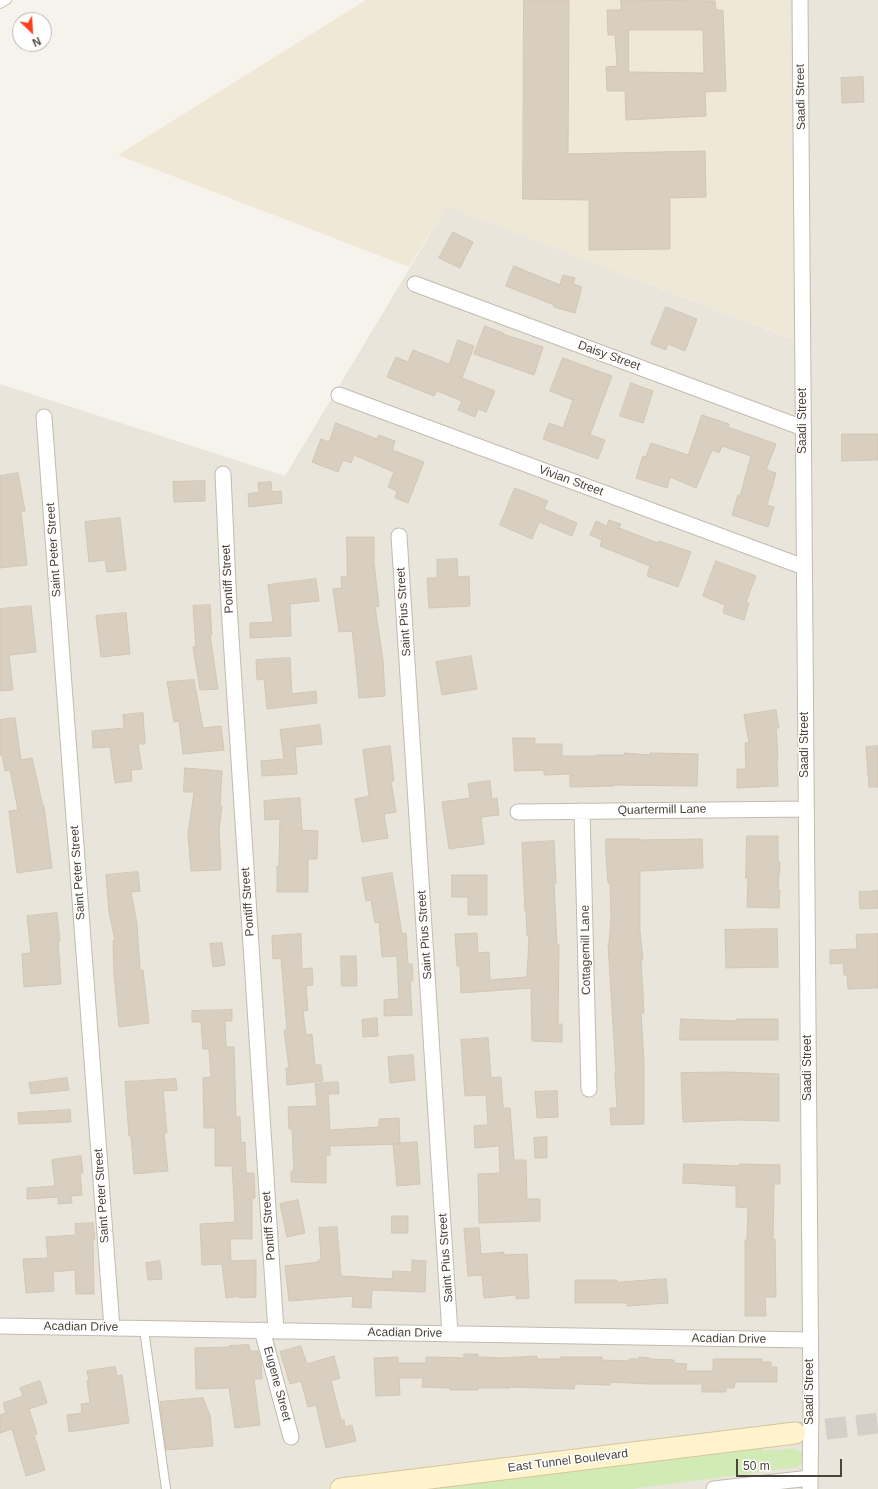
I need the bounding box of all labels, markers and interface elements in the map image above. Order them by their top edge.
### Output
north arrow [12,12,52,52]
text: N [31,35,43,49]
street label: Saadi Street [793,64,809,130]
street label: Daisy Street [576,338,642,374]
street label: Saadi Street [796,388,810,454]
street label: Vivian Street [537,463,605,499]
street label: Saint Peter Street [44,502,64,598]
street label: Pontiff Street [219,544,237,614]
street label: Saint Pius Street [394,567,414,657]
street label: Saadi Street [798,712,812,778]
street label: Quartermill Lane [618,802,706,818]
street label: Saint Peter Street [68,825,88,921]
street label: Pontiff Street [238,867,258,937]
street label: Saint Pius Street [415,890,435,980]
street label: Cottagemill Lane [578,905,594,995]
street label: Saadi Street [801,1035,815,1101]
street label: Saint Peter Street [92,1148,112,1244]
street label: Pontiff Street [259,1191,279,1261]
street label: Saint Pius Street [436,1213,456,1303]
street label: Acadian Drive [44,1319,118,1335]
street label: Acadian Drive [368,1325,442,1341]
street label: Acadian Drive [692,1331,766,1347]
street label: Eugene Street [260,1345,294,1423]
street label: Saadi Street [803,1359,817,1425]
street label: East Tunnel Boulevard [507,1446,629,1476]
scale bar [738,1451,844,1477]
text: 50 m [743,1459,770,1473]

